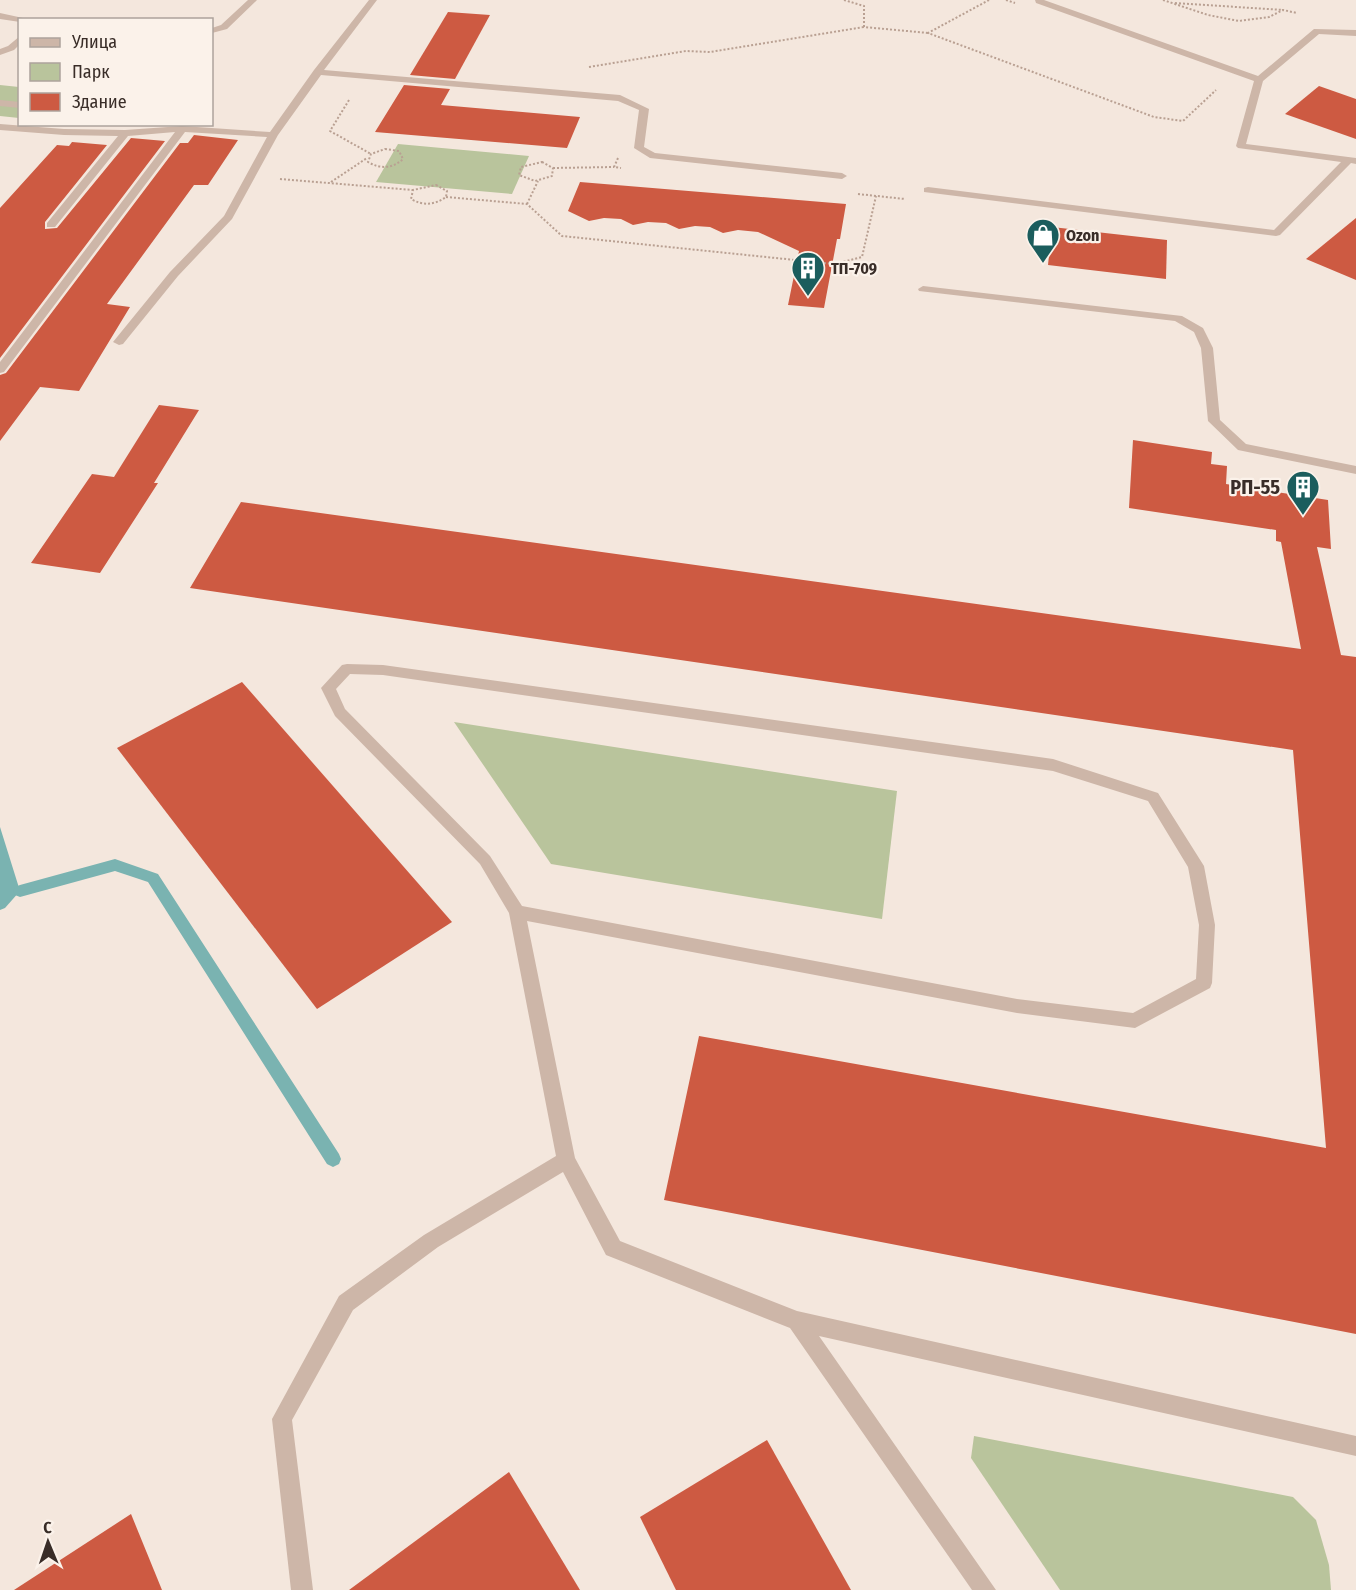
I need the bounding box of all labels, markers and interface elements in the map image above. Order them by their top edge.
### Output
legend [18,18,213,126]
text: Улица [71,31,117,53]
text: Парк [72,61,110,83]
text: Здание [72,91,127,113]
shop icon: Ozon [1025,217,1061,264]
place label: Ozon [1066,226,1099,245]
building icon: ТП-709 [790,250,826,297]
place label: ТП-709 [831,259,877,278]
building icon: РП-55 [1285,469,1321,516]
place label: РП-55 [1230,475,1280,499]
north arrow [18,1512,78,1572]
text: С [43,1518,53,1537]

